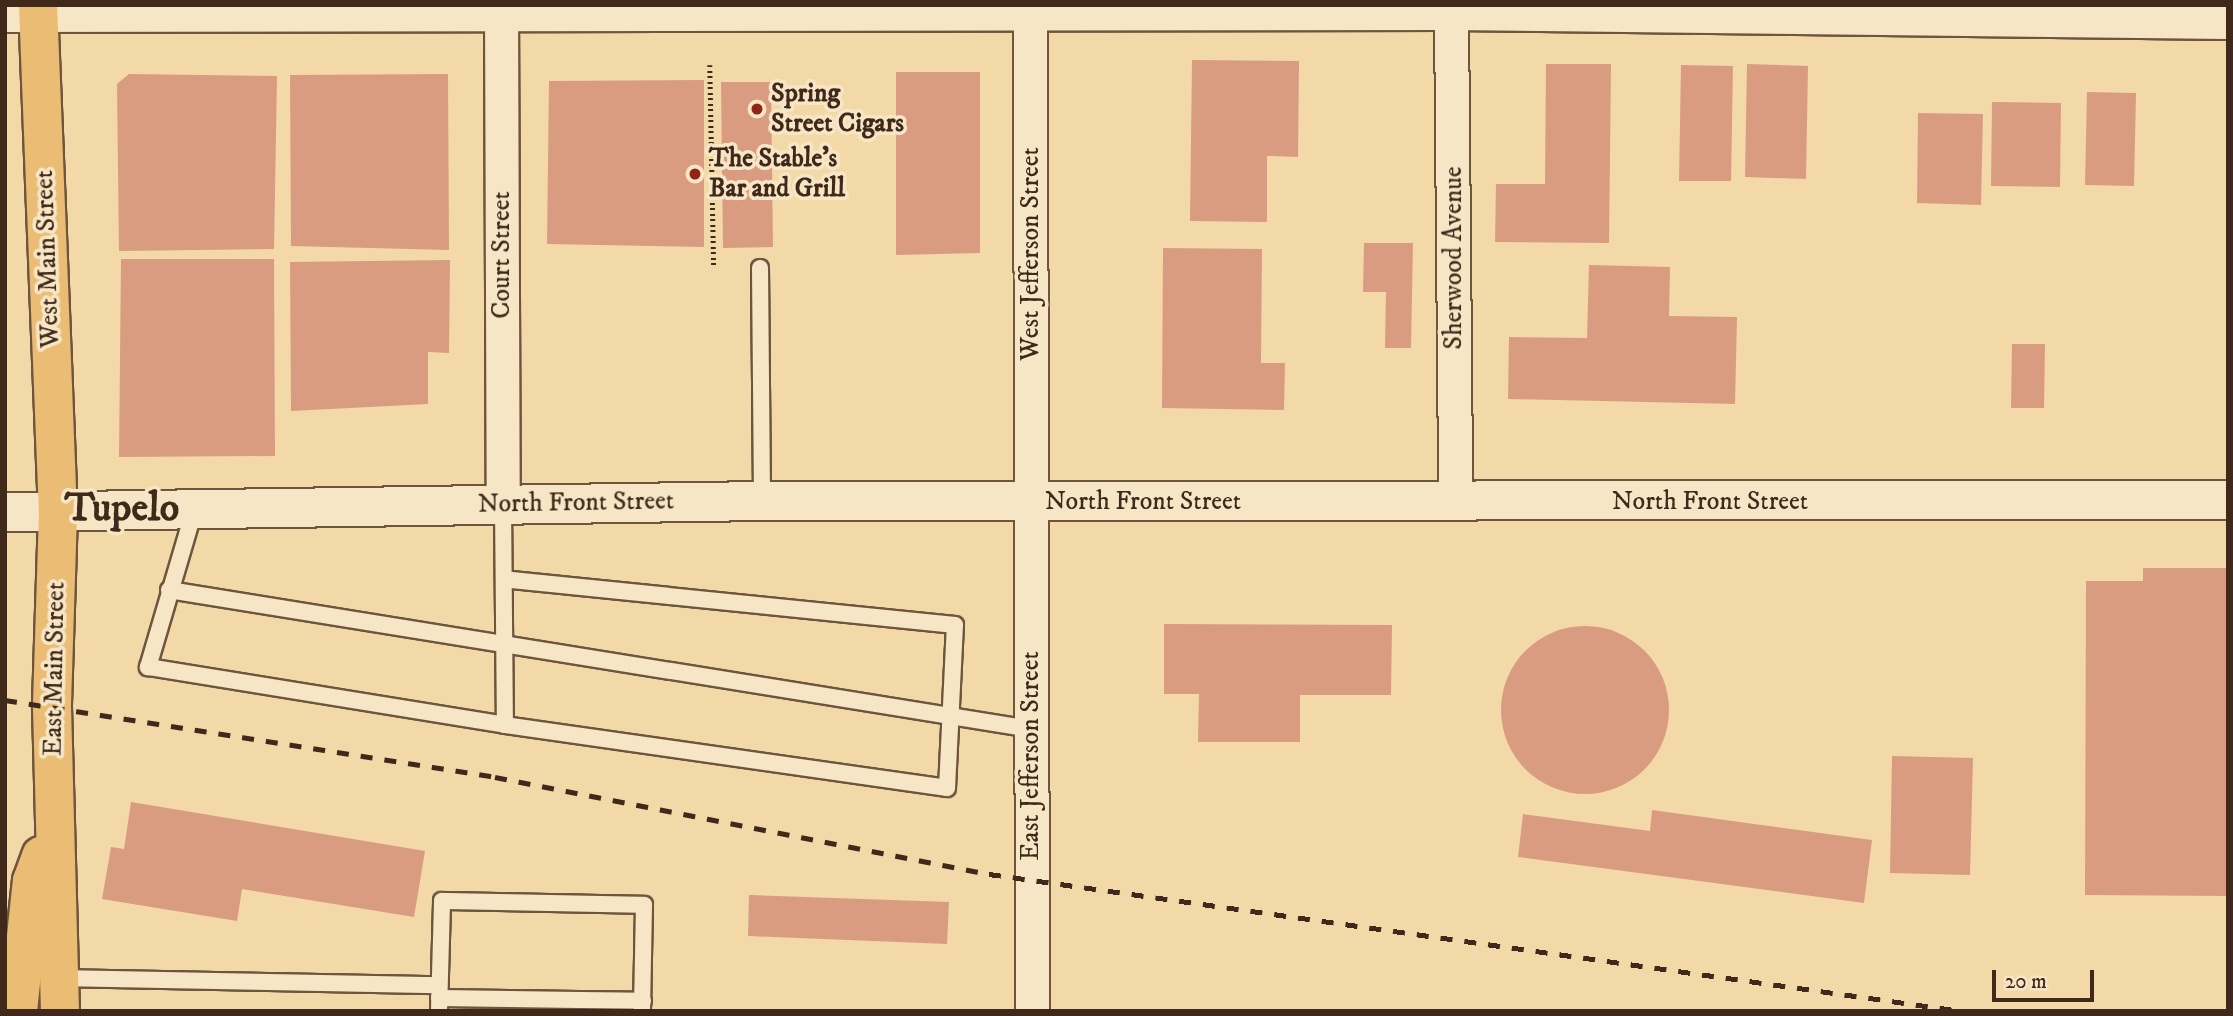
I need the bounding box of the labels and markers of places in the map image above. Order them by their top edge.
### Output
place label: Spring Street Cigars [771,78,904,140]
marker: Spring Street Cigars [749,101,765,117]
place label: The Stable's Bar and Grill [709,143,845,204]
marker: The Stable's Bar and Grill [687,166,703,182]

